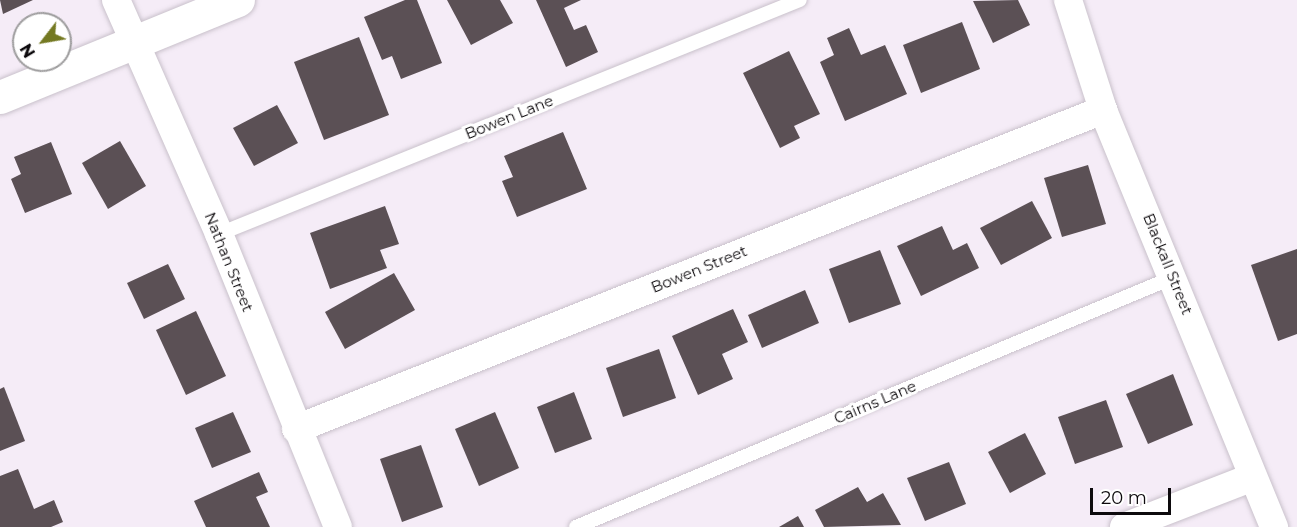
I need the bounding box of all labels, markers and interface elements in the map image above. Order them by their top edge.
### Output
north arrow [12,12,72,72]
text: N [16,40,39,61]
street label: Bowen Lane [462,91,556,143]
street label: Nathan Street [201,210,257,314]
street label: Blackall Street [1140,211,1196,317]
street label: Bowen Street [648,242,750,296]
street label: Cairns Lane [831,377,919,427]
scale bar [1093,476,1174,514]
text: 20 m [1101,487,1147,509]

